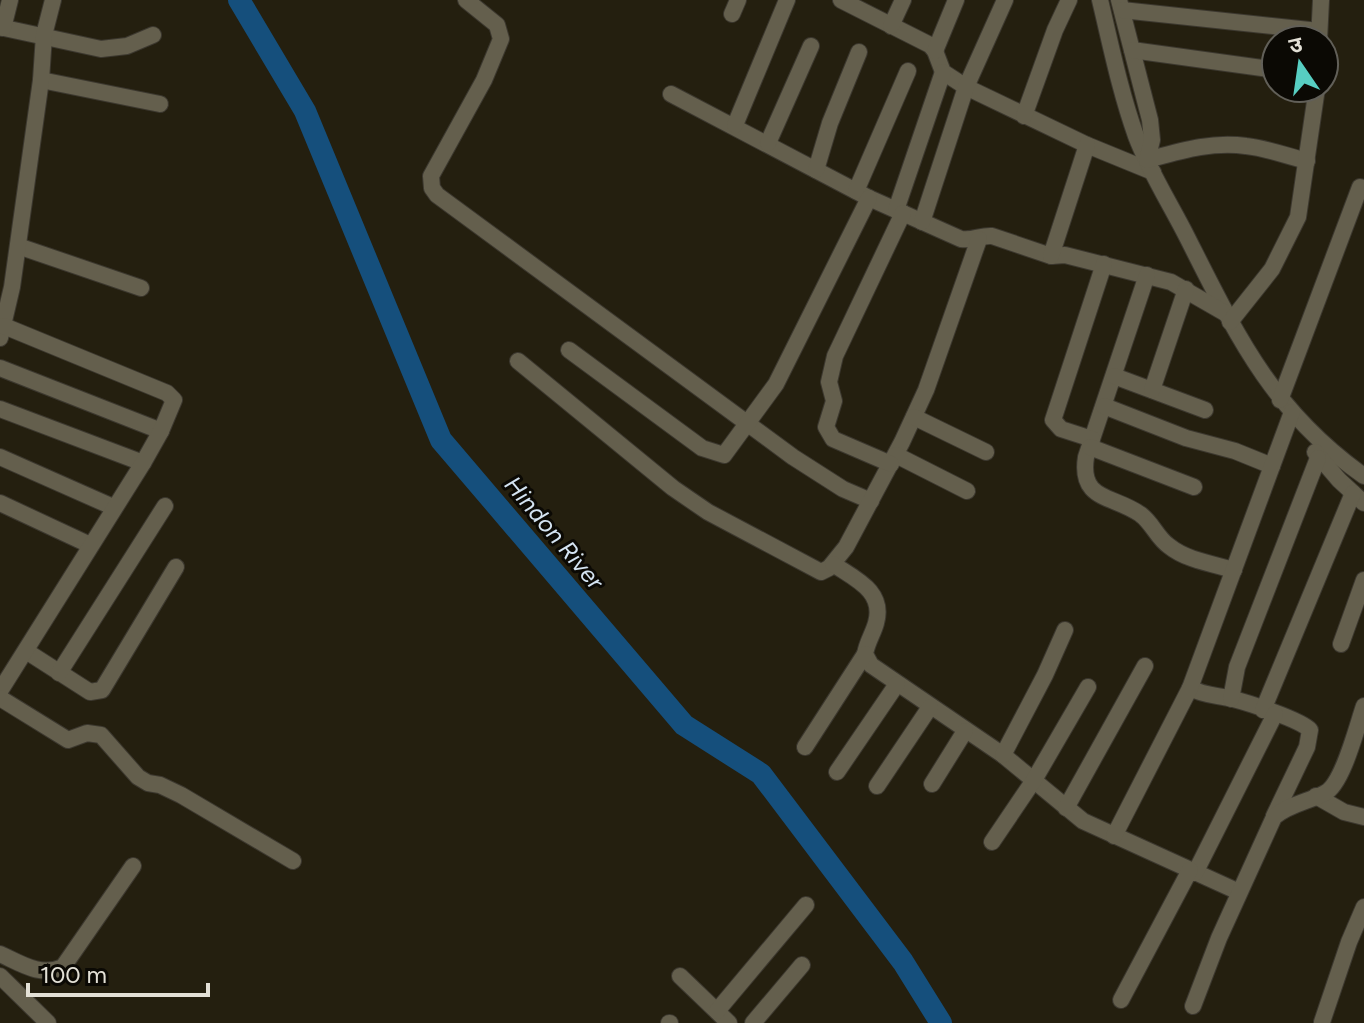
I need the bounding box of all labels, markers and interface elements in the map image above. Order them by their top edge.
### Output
north arrow [1260,24,1340,104]
text: उ [1286,30,1306,60]
water label: Hindon River [499,470,611,596]
scale bar [28,947,208,997]
text: 100 m [40,960,107,989]

